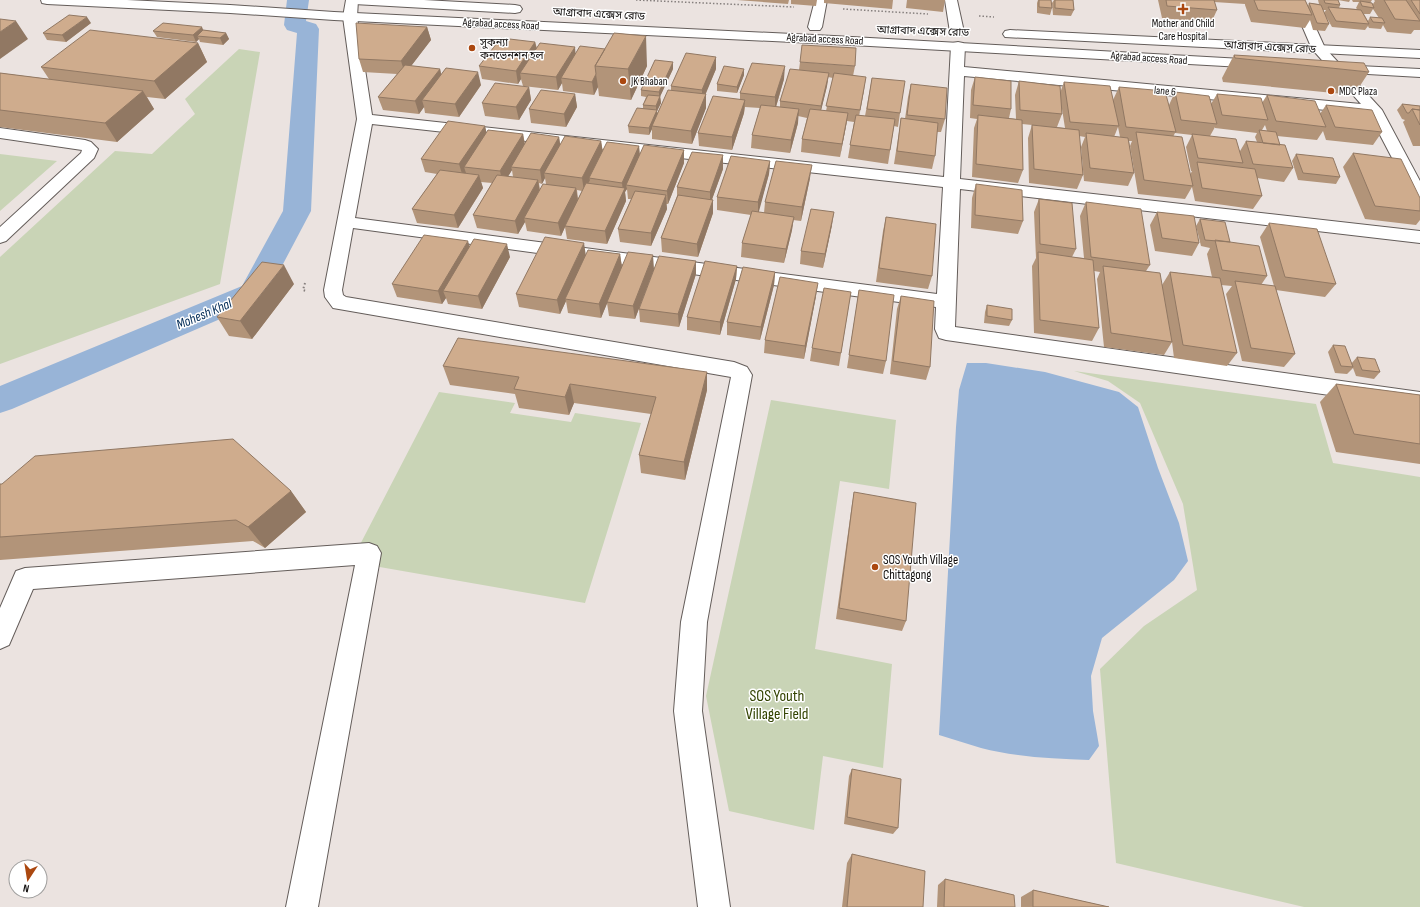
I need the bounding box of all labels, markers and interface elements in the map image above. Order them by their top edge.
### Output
marker: Mother and Child Care Hospital [1177,3,1189,15]
street label: আগ্রাবাদ এক্সেস রোড [552,5,646,23]
street label: Agrabad access Road [461,15,540,33]
place label: Mother and Child Care Hospital [1152,17,1215,43]
street label: আগ্রাবাদ এক্সেস রোড [876,23,970,39]
street label: Agrabad access Road [785,30,864,48]
place label: সুকন্যা কনভেনশন হল [479,36,545,62]
street label: আগ্রাবাদ এক্সেস রোড [1223,38,1317,56]
marker: সুকন্যা কনভেনশন হল [467,43,477,53]
street label: Agrabad access Road [1109,49,1188,67]
place label: JK Bhaban [630,75,668,88]
marker: JK Bhaban [618,76,628,86]
street label: lane 6 [1153,84,1177,98]
place label: MDC Plaza [1339,85,1377,98]
marker: MDC Plaza [1326,86,1336,96]
water label: Mohesh Khal [174,295,235,333]
place label: SOS Youth Village Chittagong [883,552,958,583]
marker: SOS Youth Village Chittagong [870,562,880,572]
park label: SOS Youth Village Field [746,687,808,724]
north arrow [8,859,48,899]
text: N [22,881,30,895]

